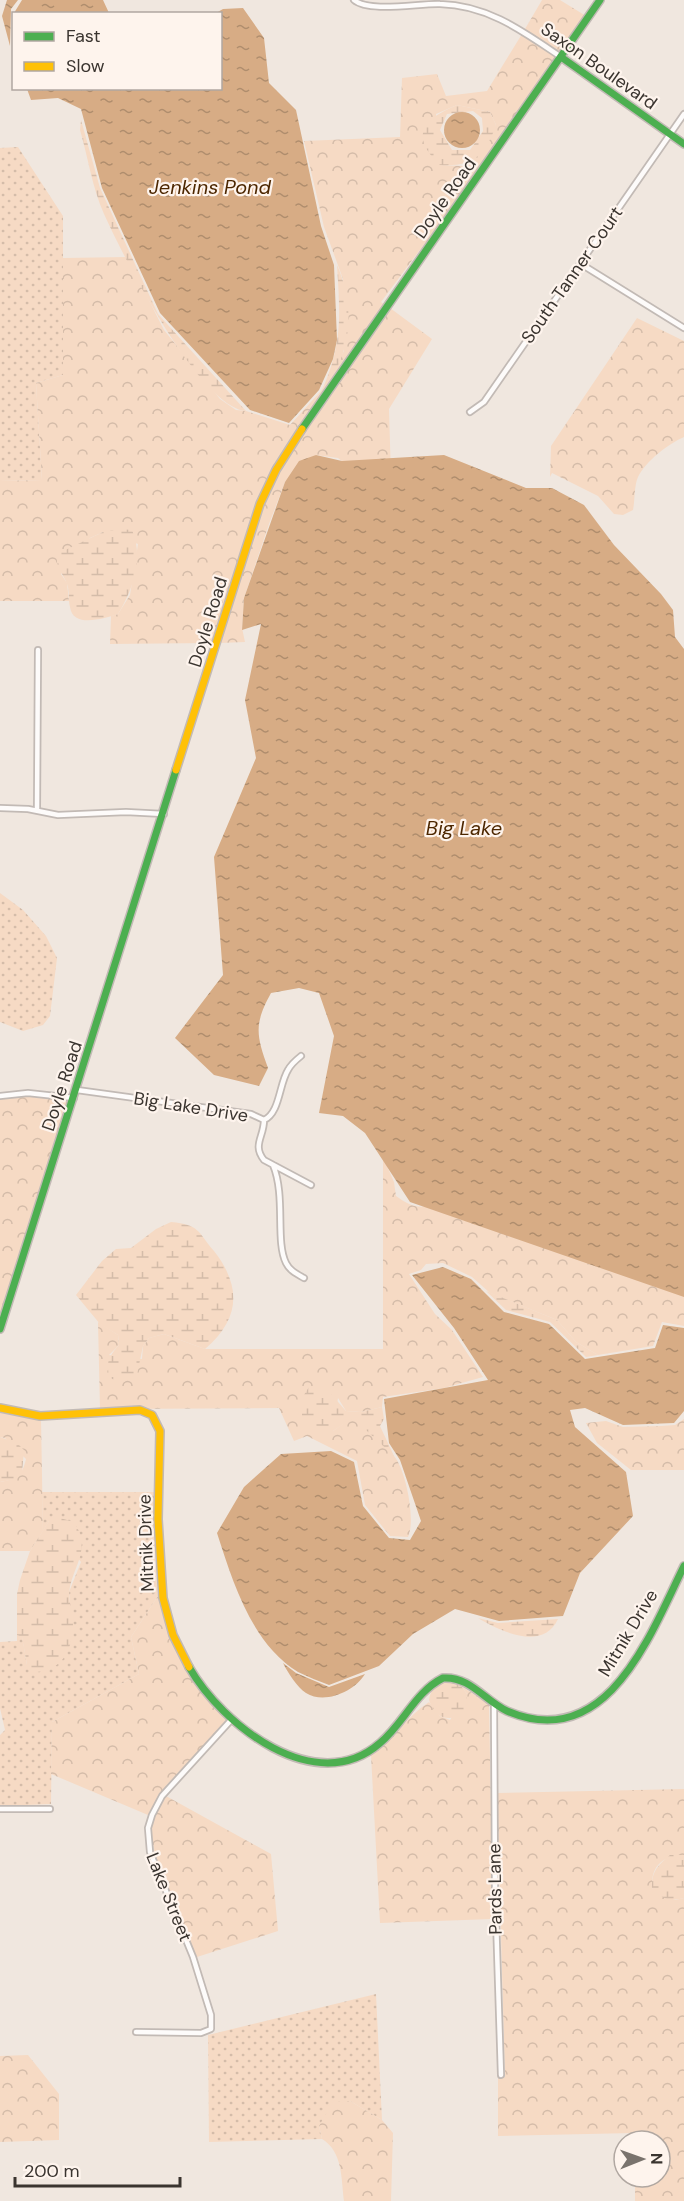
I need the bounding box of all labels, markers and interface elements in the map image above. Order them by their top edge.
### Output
legend [12,12,222,90]
street label: Saxon Boulevard [536,17,662,115]
text: Fast [66,24,101,48]
text: Slow [66,54,105,78]
street label: Doyle Road [408,153,482,243]
water label: Jenkins Pond [149,174,272,200]
street label: South Tanner Court [516,202,628,348]
street label: Doyle Road [183,574,233,670]
water label: Big Lake [426,815,502,841]
street label: Doyle Road [36,1038,88,1134]
street label: Big Lake Drive [132,1086,250,1128]
street label: Mitnik Drive [132,1494,160,1592]
street label: Mitnik Drive [593,1585,663,1681]
street label: Pards Lane [482,1843,508,1935]
street label: Lake Street [140,1849,198,1945]
north arrow [612,2129,672,2189]
scale bar [15,2150,180,2188]
text: N [646,2153,667,2165]
text: 200 m [24,2159,80,2183]

